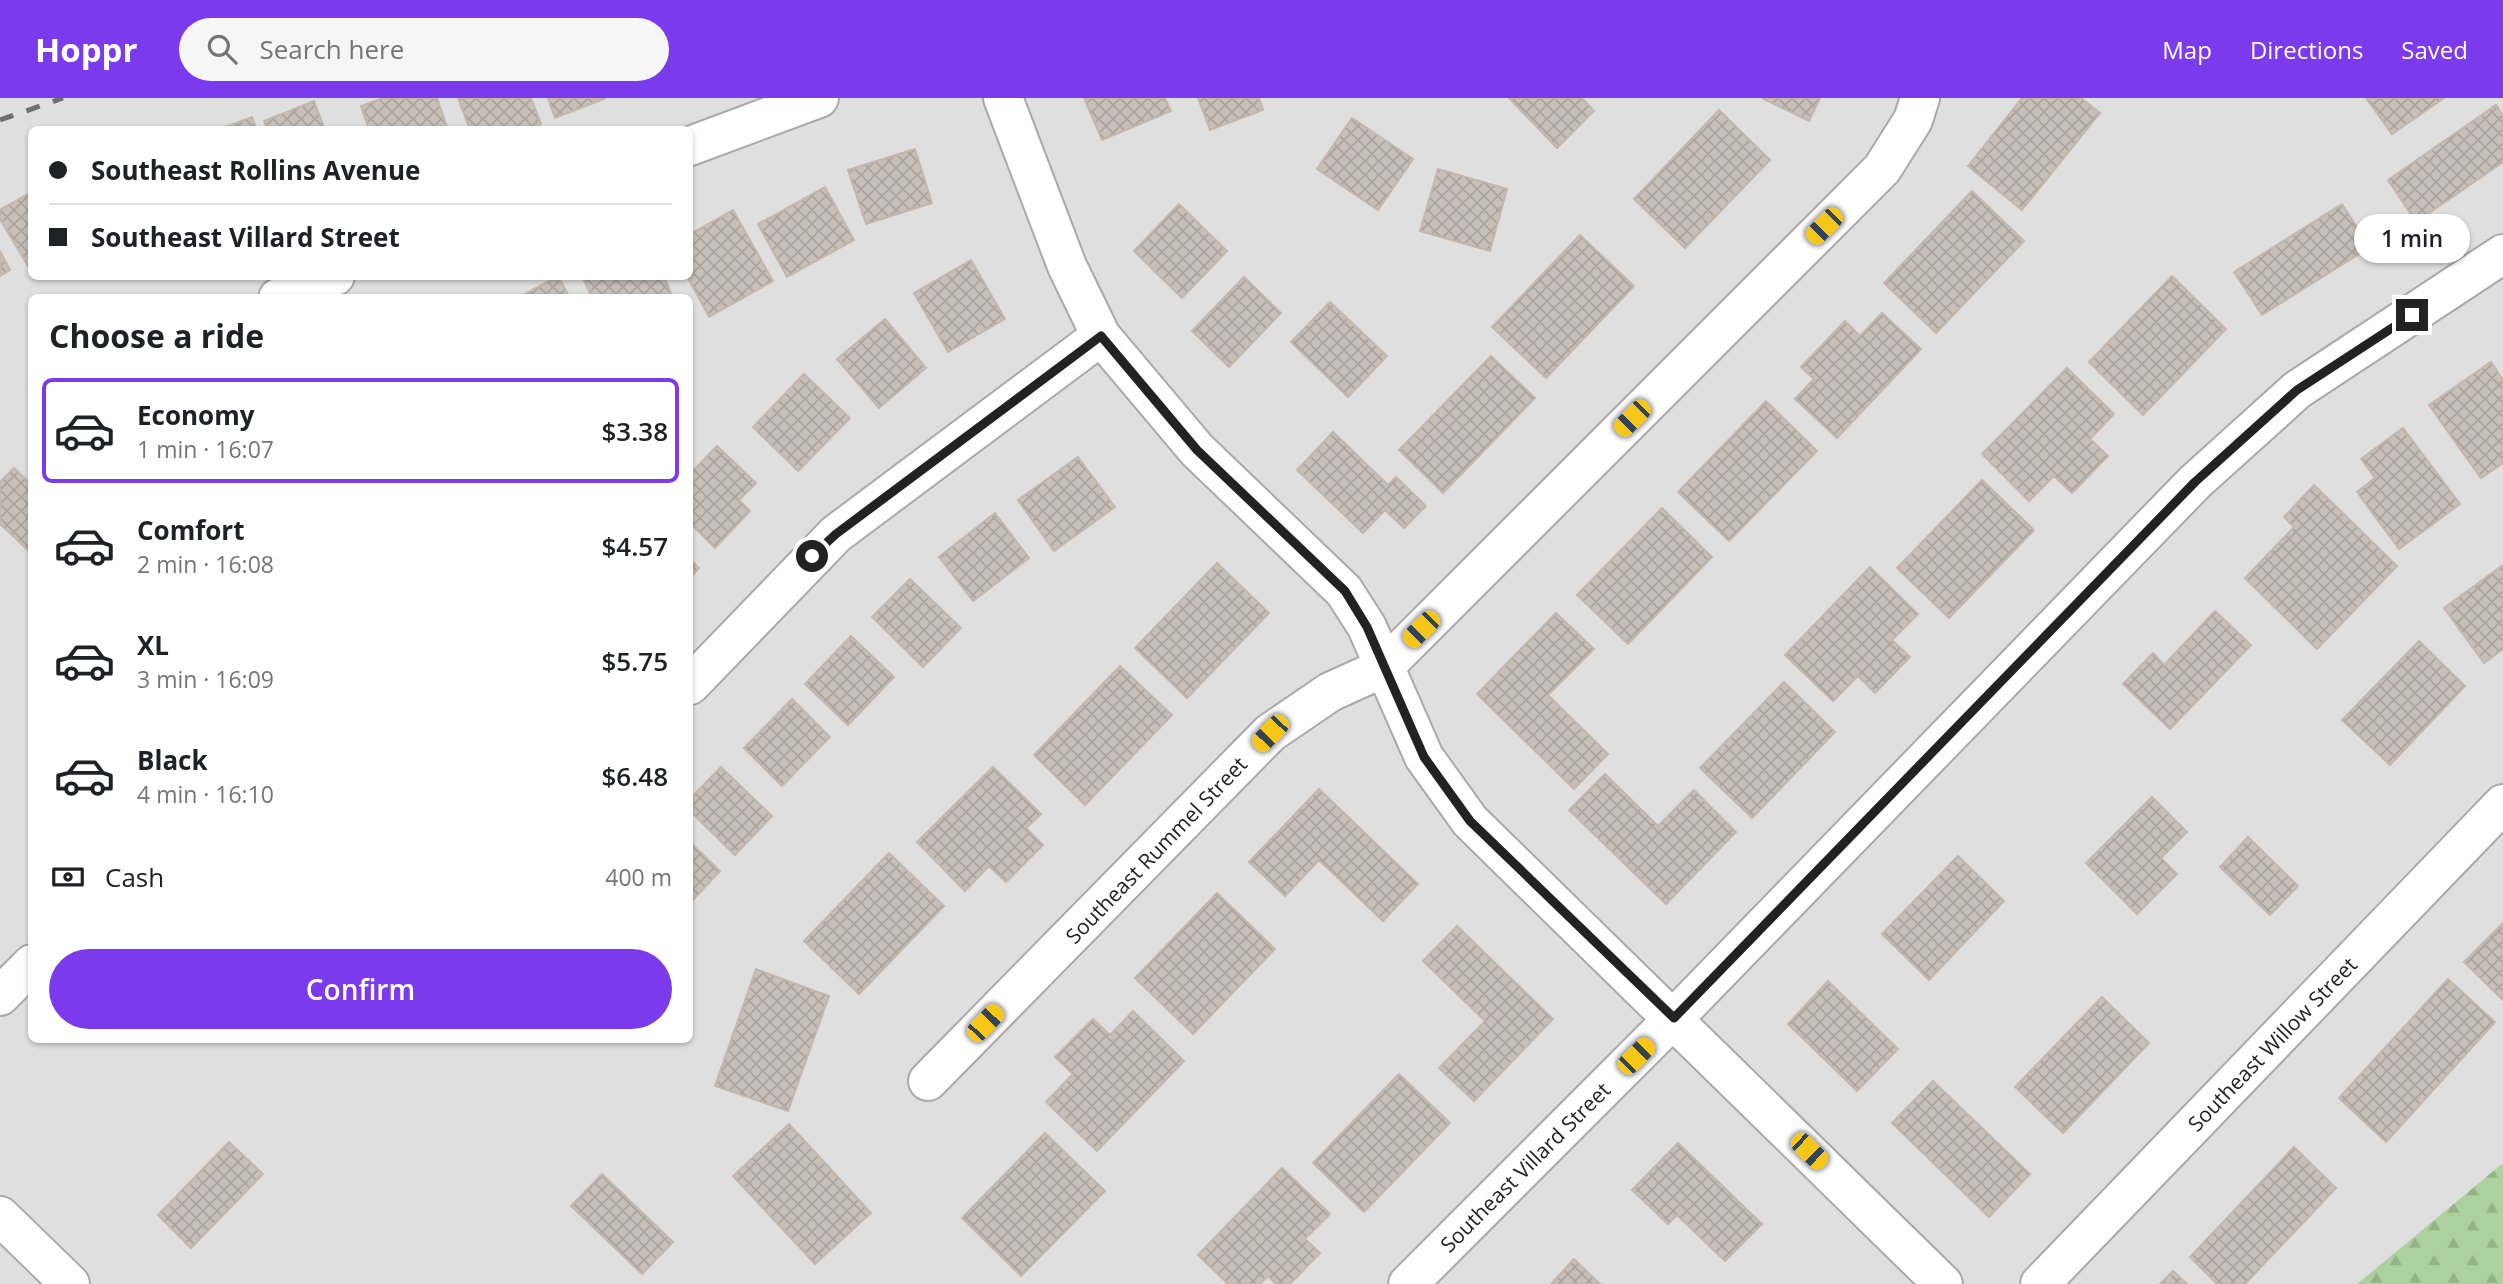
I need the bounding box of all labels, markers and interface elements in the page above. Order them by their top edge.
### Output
search box [179,18,669,81]
text: Hoppr [35,27,137,72]
icon: search [203,30,241,68]
text: Search here [259,31,404,67]
text: Map [2162,33,2212,66]
text: Directions [2250,33,2363,66]
text: Saved [2401,33,2468,66]
text: Southeast Rollins Avenue [91,152,420,188]
car [1802,204,1847,248]
callout: 1 min [2354,214,2470,262]
text: Southeast Villard Street [91,219,400,255]
text: 1 min [2381,222,2443,254]
route end [2396,299,2428,331]
text: Choose a ride [49,314,264,357]
car [1610,396,1655,440]
text: Economy [137,397,255,433]
icon: car [53,399,116,462]
text: $3.38 [601,413,668,449]
text: 1 min · 16:07 [137,433,274,465]
text: Comfort [137,512,244,548]
icon: car [53,514,116,577]
text: $4.57 [601,528,668,564]
route start [796,540,828,572]
text: 2 min · 16:08 [137,548,274,580]
car [1399,607,1444,651]
text: XL [137,627,169,663]
icon: car [53,629,116,692]
text: $5.75 [601,643,668,679]
text: 3 min · 16:09 [137,663,274,695]
car [1248,711,1293,755]
text: Black [137,742,208,778]
icon: car [53,744,116,807]
street label: Southeast Rummel Street [1059,750,1253,950]
text: $6.48 [601,758,668,794]
text: 4 min · 16:10 [137,778,274,810]
icon: cash [49,858,87,896]
text: Cash [105,859,164,895]
text: 400 m [605,861,672,893]
button: Confirm [49,949,672,1029]
street label: Southeast Willow Street [2181,951,2363,1137]
car [963,1001,1008,1045]
car [1614,1034,1659,1078]
street label: Southeast Villard Street [1434,1076,1616,1258]
car [1787,1129,1832,1173]

